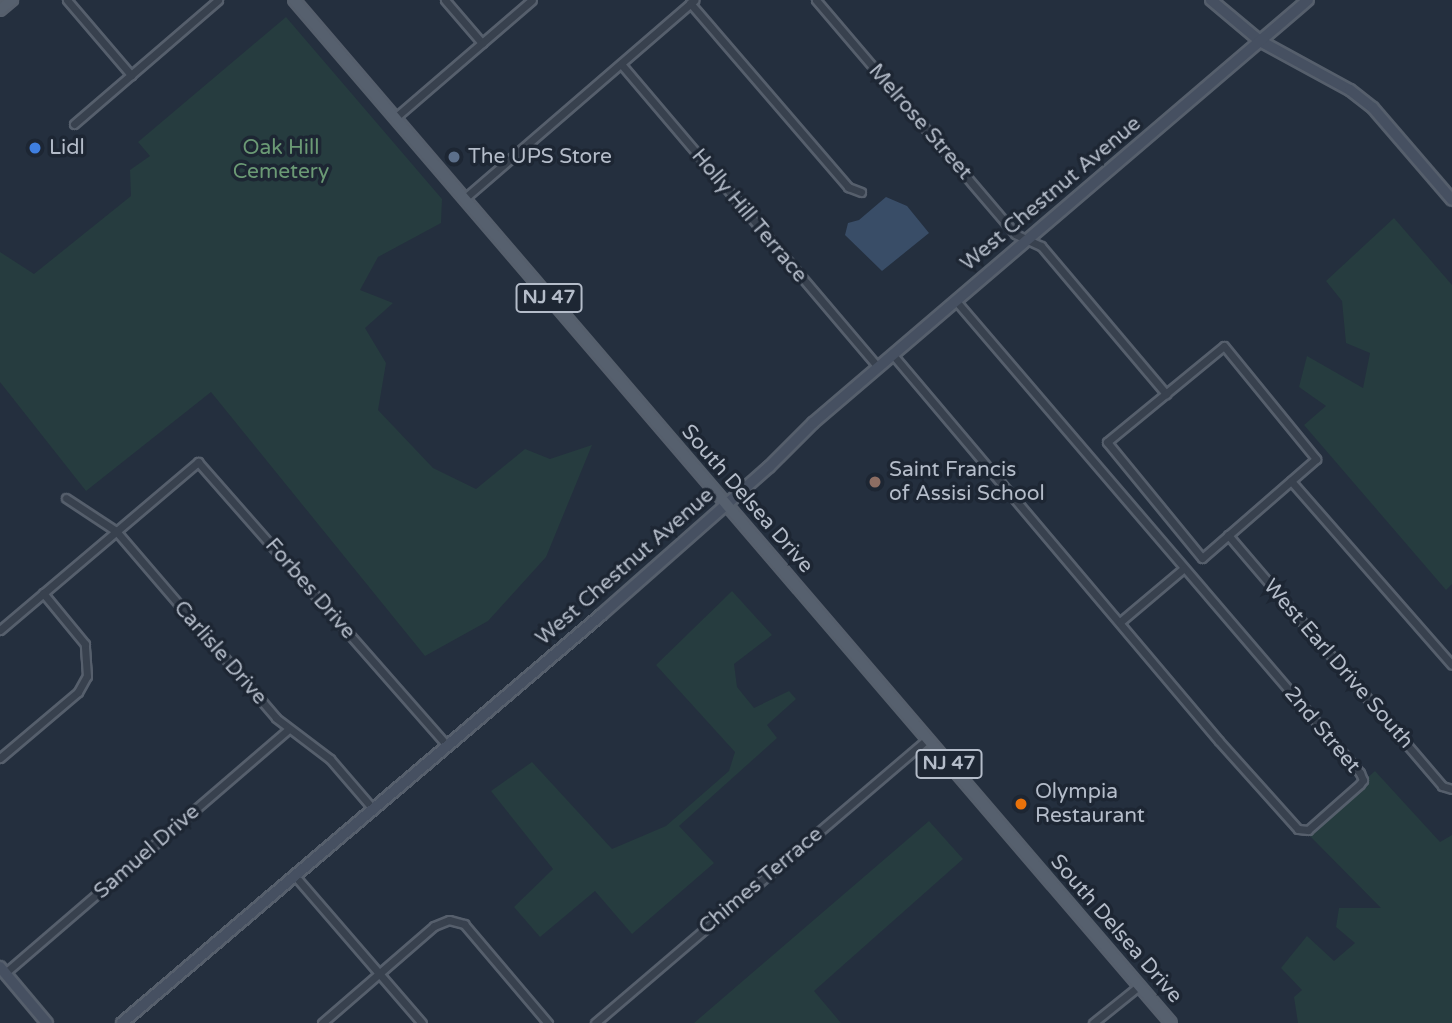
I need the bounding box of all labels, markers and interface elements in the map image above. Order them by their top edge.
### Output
street label: Melrose Street [863,59,977,185]
street label: West Chestnut Avenue [956,111,1146,277]
place label: Lidl [49,135,85,161]
park label: Oak Hill Cemetery [233,135,329,185]
marker: Lidl [27,140,43,156]
place label: The UPS Store [468,144,612,170]
street label: Holly Hill Terrace [686,144,812,288]
marker: The UPS Store [446,149,462,165]
road number: NJ 47 [514,282,584,314]
street label: South Delsea Drive [676,420,818,578]
place label: Saint Francis of Assisi School [889,457,1045,507]
marker: Saint Francis of Assisi School [867,474,883,490]
street label: West Chestnut Avenue [531,483,719,651]
street label: Forbes Drive [259,534,361,644]
street label: West Earl Drive South [1258,574,1418,754]
street label: Carlisle Drive [168,596,272,710]
street label: 2nd Street [1279,682,1365,778]
road number: NJ 47 [914,748,984,779]
place label: Olympia Restaurant [1035,779,1145,829]
marker: Olympia Restaurant [1013,796,1029,812]
street label: Samuel Drive [89,800,205,904]
street label: Chimes Terrace [694,822,828,940]
street label: South Delsea Drive [1045,850,1187,1008]

